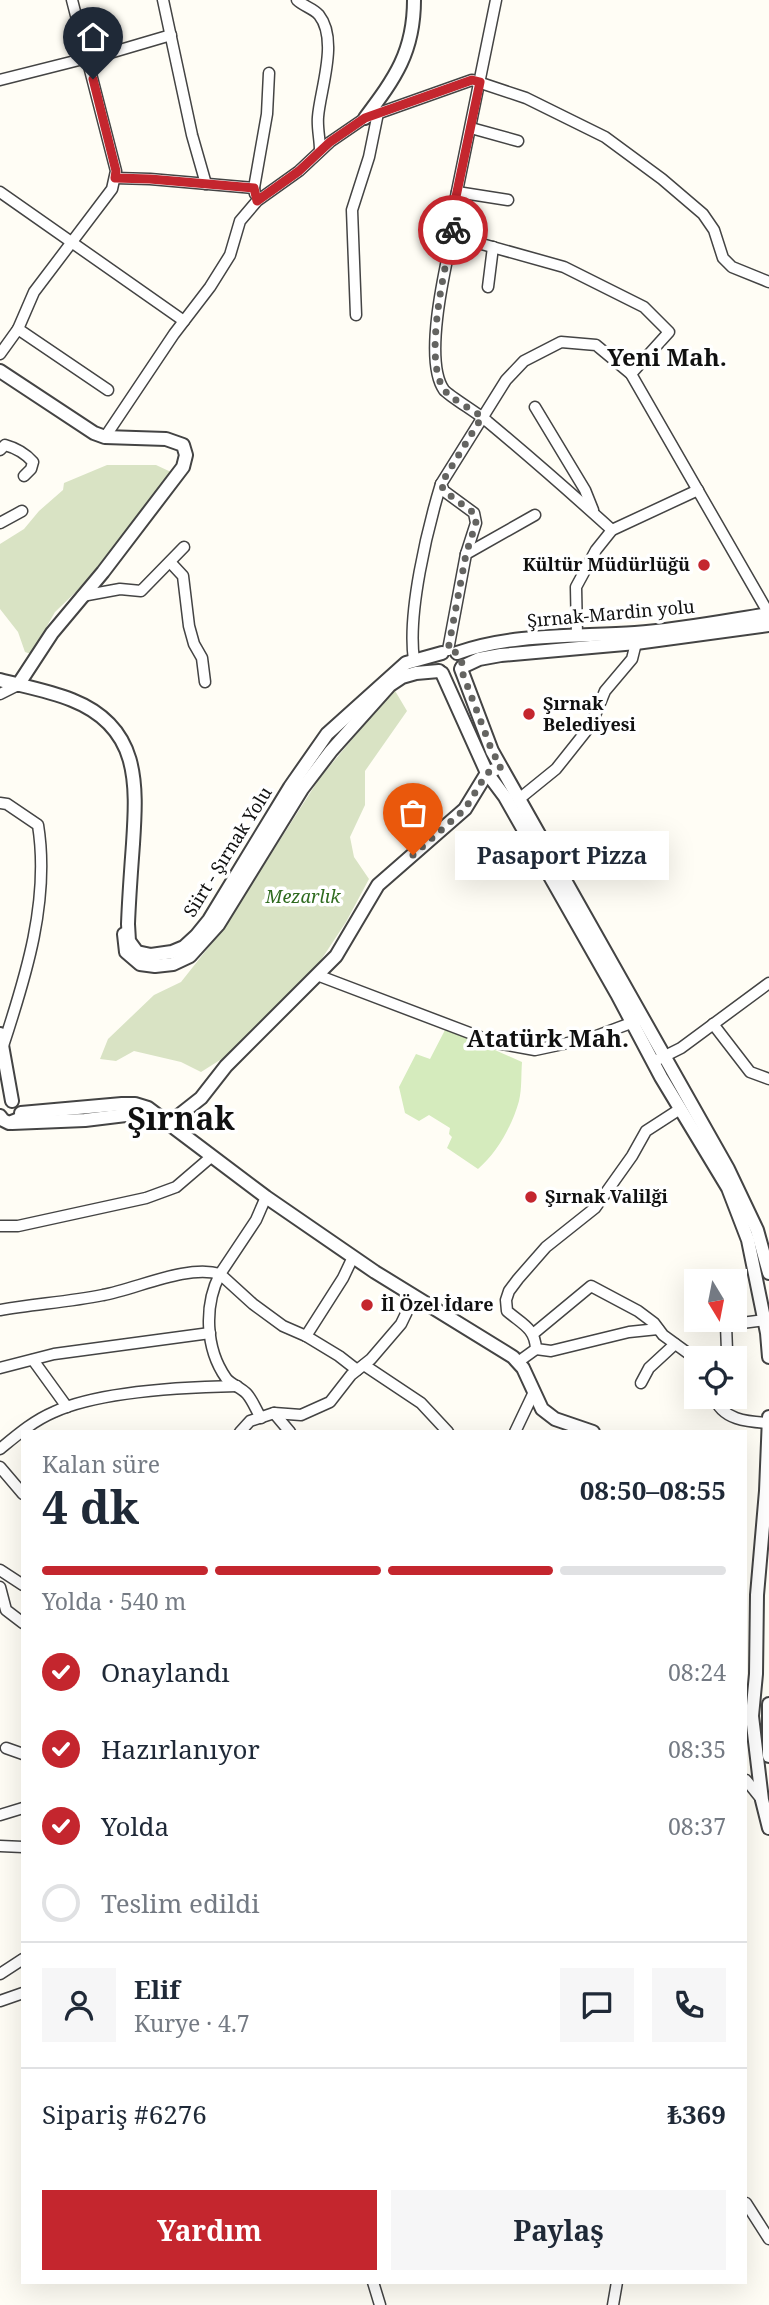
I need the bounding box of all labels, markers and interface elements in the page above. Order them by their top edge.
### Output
pin [63,7,123,79]
icon: home [74,18,112,56]
courier [418,195,488,265]
icon: bike [434,211,472,249]
district label: Yeni Mah. [607,340,727,373]
place label: Kültür Müdürlüğü [523,552,690,576]
marker: Kültür Müdürlüğü [696,557,712,573]
street label: Şırnak-Mardin yolu [526,594,696,632]
place label: Şırnak Belediyesi [543,691,636,736]
marker: Şırnak Belediyesi [521,706,537,722]
street label: Siirt - Şırnak Yolu [177,781,277,921]
pin [383,783,443,855]
icon: bag [394,794,432,832]
callout: Pasaport Pizza [455,830,668,880]
text: Pasaport Pizza [477,839,647,871]
park label: Mezarlık [265,884,341,908]
district label: Atatürk Mah. [467,1021,629,1054]
district label: Şırnak [127,1096,235,1139]
place label: Şırnak Valilği [545,1184,668,1208]
marker: Şırnak Valilği [523,1189,539,1205]
north arrow [684,1269,747,1332]
map controls [684,1269,747,1409]
place label: İl Özel İdare [381,1292,494,1316]
marker: İl Özel İdare [359,1297,375,1313]
button: locate [684,1346,747,1409]
text: Kalan süre [42,1448,160,1480]
text: 08:50–08:55 [580,1472,726,1508]
text: 4 dk [42,1475,139,1537]
text: Yolda · 540 m [42,1585,186,1617]
icon: check [42,1653,80,1691]
text: Onaylandı [101,1654,230,1690]
text: 08:24 [668,1656,726,1688]
icon: check [42,1730,80,1768]
text: Hazırlanıyor [101,1731,260,1767]
text: 08:35 [668,1733,726,1765]
icon: check [42,1807,80,1845]
text: Yolda [101,1808,169,1844]
text: 08:37 [668,1810,726,1842]
text: Teslim edildi [101,1885,260,1921]
button: person [42,1968,116,2042]
button: chat [560,1968,634,2042]
button: phone [652,1968,726,2042]
text: Elif [134,1971,180,2007]
text: Kurye · 4.7 [134,2007,250,2039]
text: Sipariş #6276 [42,2096,207,2132]
text: ₺369 [667,2096,726,2132]
button: Yardım [42,2190,377,2270]
button: Paylaş [391,2190,726,2270]

